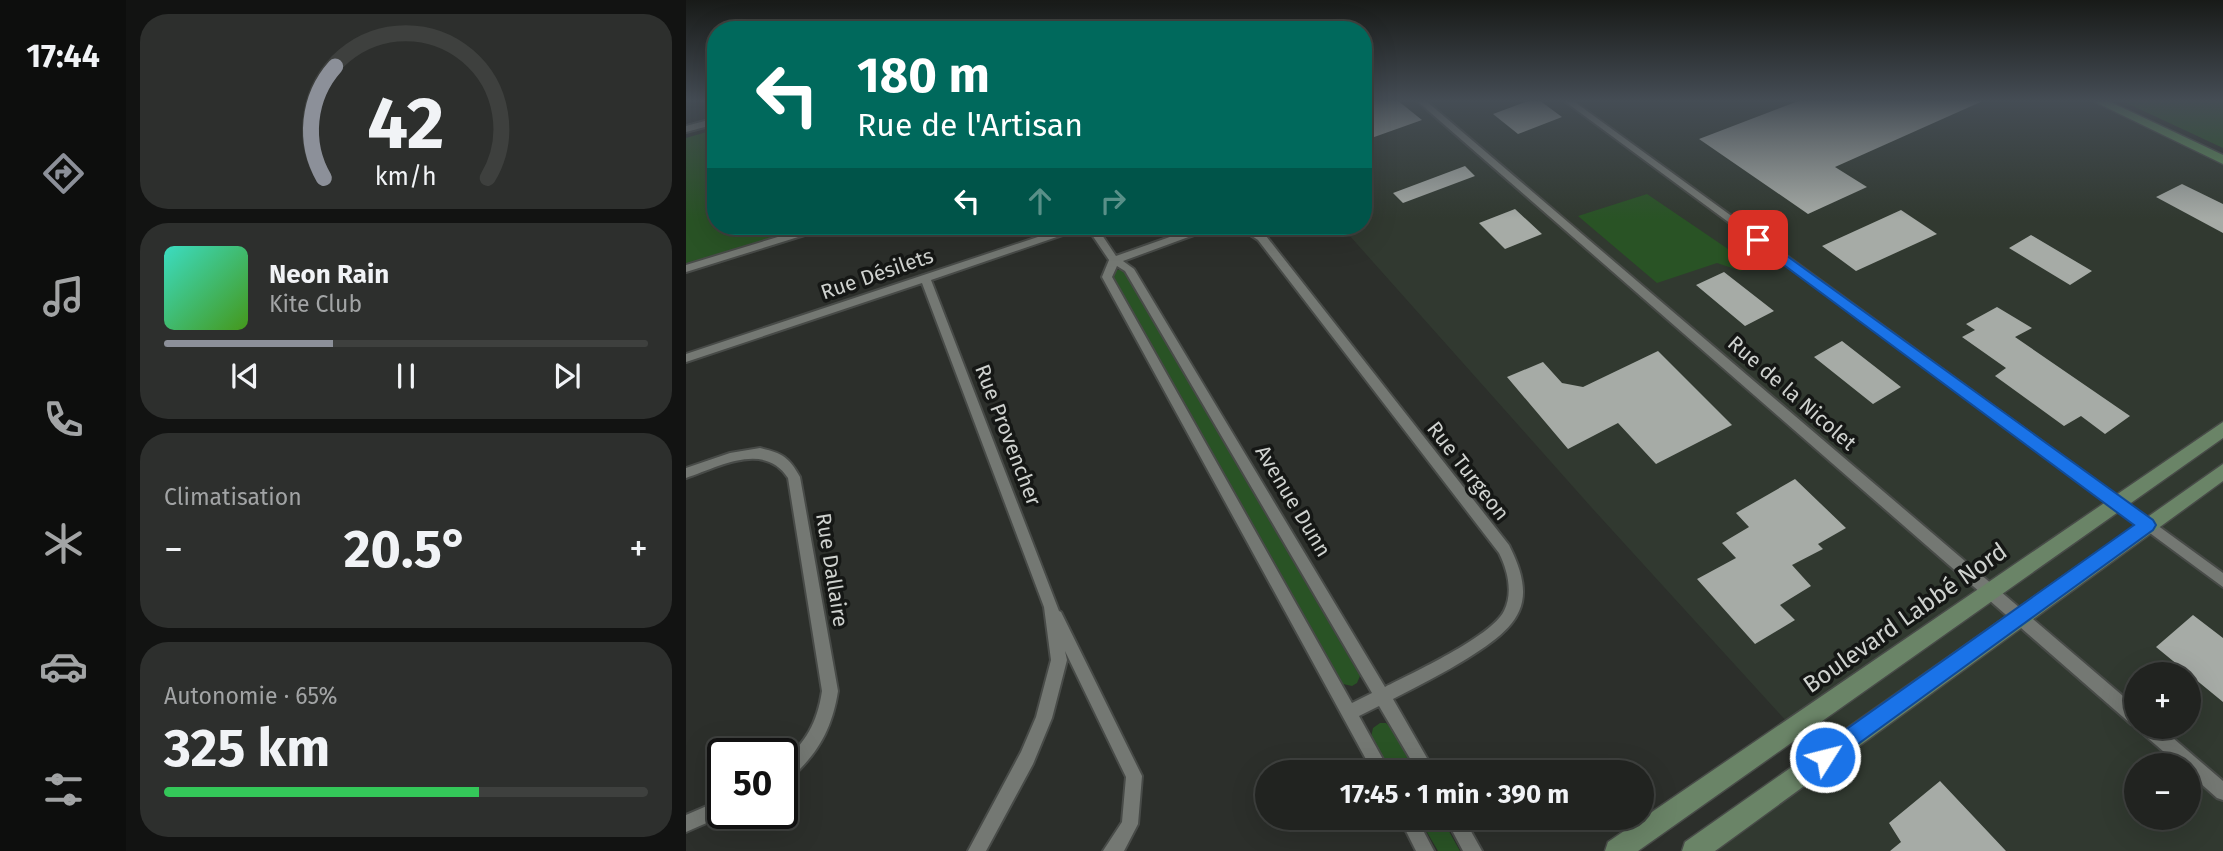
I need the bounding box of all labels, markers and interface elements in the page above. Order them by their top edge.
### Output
text: 17:44 [26,37,100,75]
text: 180 m [857,46,990,105]
icon: left [742,49,833,140]
text: 42 [367,80,445,167]
text: Rue de l'Artisan [857,106,1083,144]
icon: directions [39,149,88,198]
text: km/h [375,161,437,191]
icon: left [948,182,986,220]
icon: ahead [1021,182,1059,220]
icon: right [1094,182,1132,220]
pin [1728,210,1788,270]
icon: arrive [1739,221,1777,259]
street label: Rue Désilets [817,243,937,305]
text: Neon Rain [269,259,389,290]
icon: music [39,272,88,321]
text: Kite Club [269,290,362,318]
street label: Rue de la Nicolet [1722,330,1862,456]
icon: previous [226,357,264,395]
icon: pause [387,357,425,395]
icon: next [548,357,586,395]
street label: Rue Provencher [969,361,1047,509]
icon: phone [39,395,88,444]
street label: Rue Turgeon [1421,416,1515,526]
street label: Avenue Dunn [1250,440,1336,562]
text: Climatisation [164,483,302,511]
street label: Rue Dallaire [810,511,854,629]
text: 20.5° [344,518,468,581]
icon: climate [39,519,88,568]
text: − [164,526,183,572]
text: + [629,526,648,572]
street label: Boulevard Labbé Nord [1798,537,2012,699]
icon: car [39,642,88,691]
map controls [2124,662,2201,830]
button: + [2124,662,2201,739]
text: Autonomie · 65% [164,682,338,710]
text: 325 km [164,717,330,780]
position arrow [1788,720,1862,794]
speed limit sign: 50 [707,738,798,829]
button: − [2124,753,2201,830]
icon: filters [39,765,88,814]
text: 17:45 · 1 min · 390 m [1340,779,1569,810]

